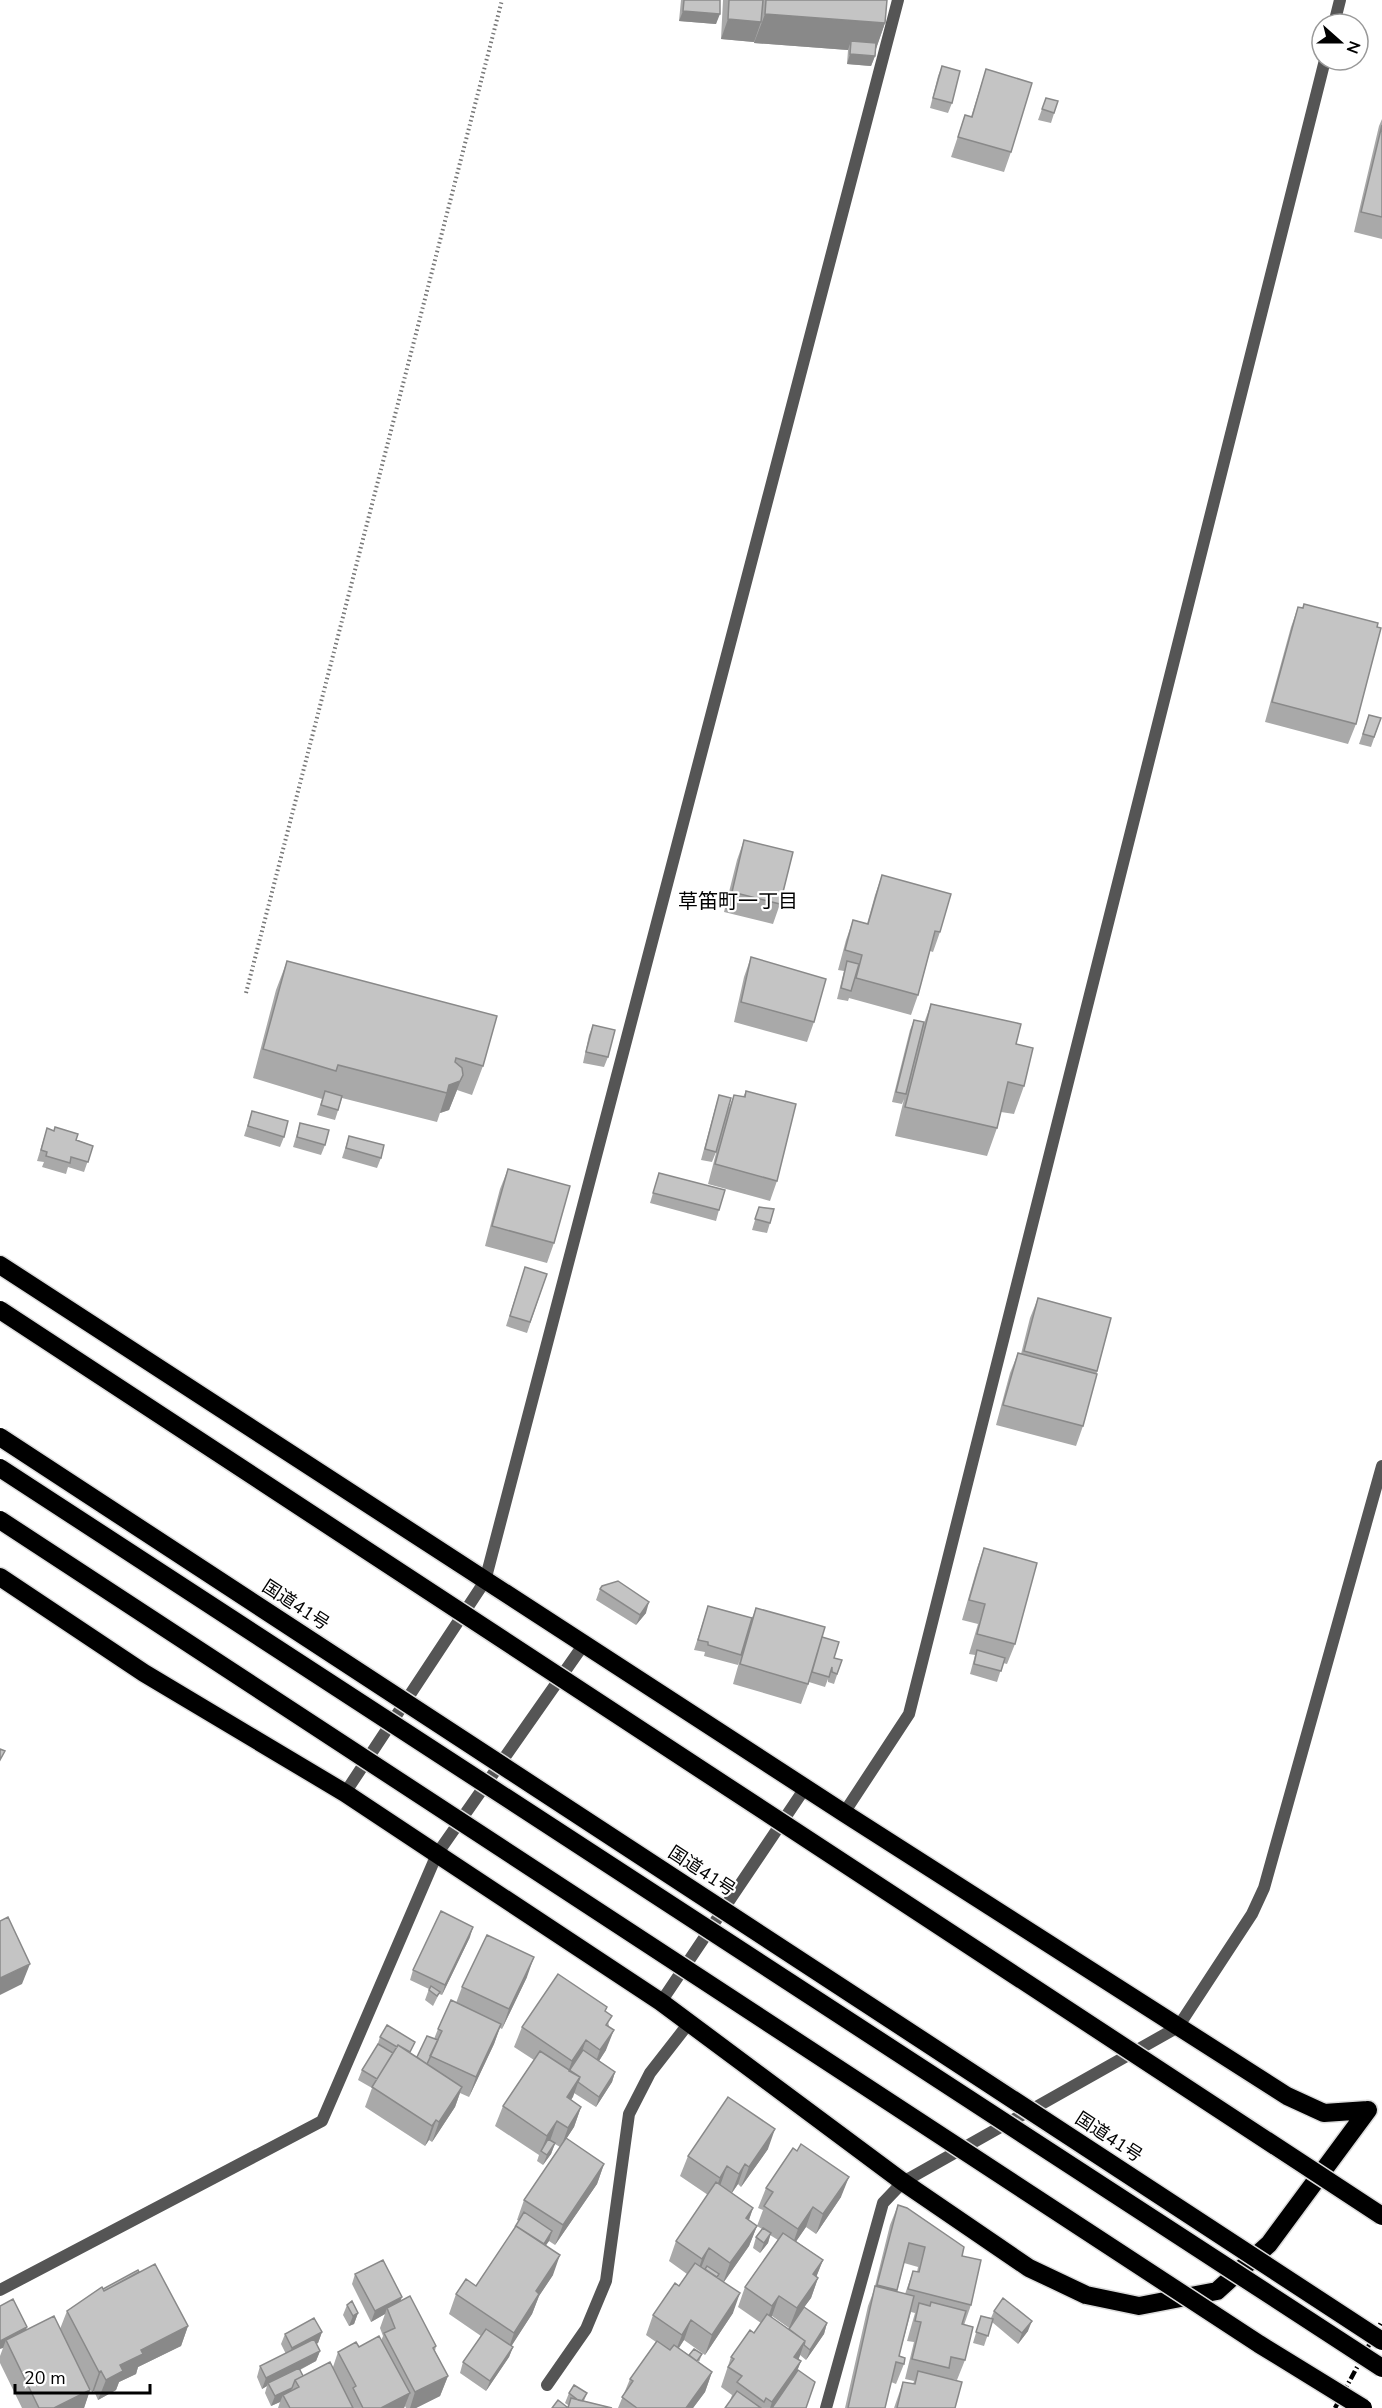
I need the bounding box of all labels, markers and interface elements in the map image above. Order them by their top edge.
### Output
north arrow [1310,12,1370,72]
text: N [1341,37,1365,57]
district label: 草笛町一丁目 [678,888,798,915]
street label: 国道41号 [258,1574,334,1636]
street label: 国道41号 [664,1840,740,1902]
street label: 国道41号 [1071,2106,1147,2168]
scale bar [15,2357,150,2395]
text: 20 m [24,2366,66,2390]

